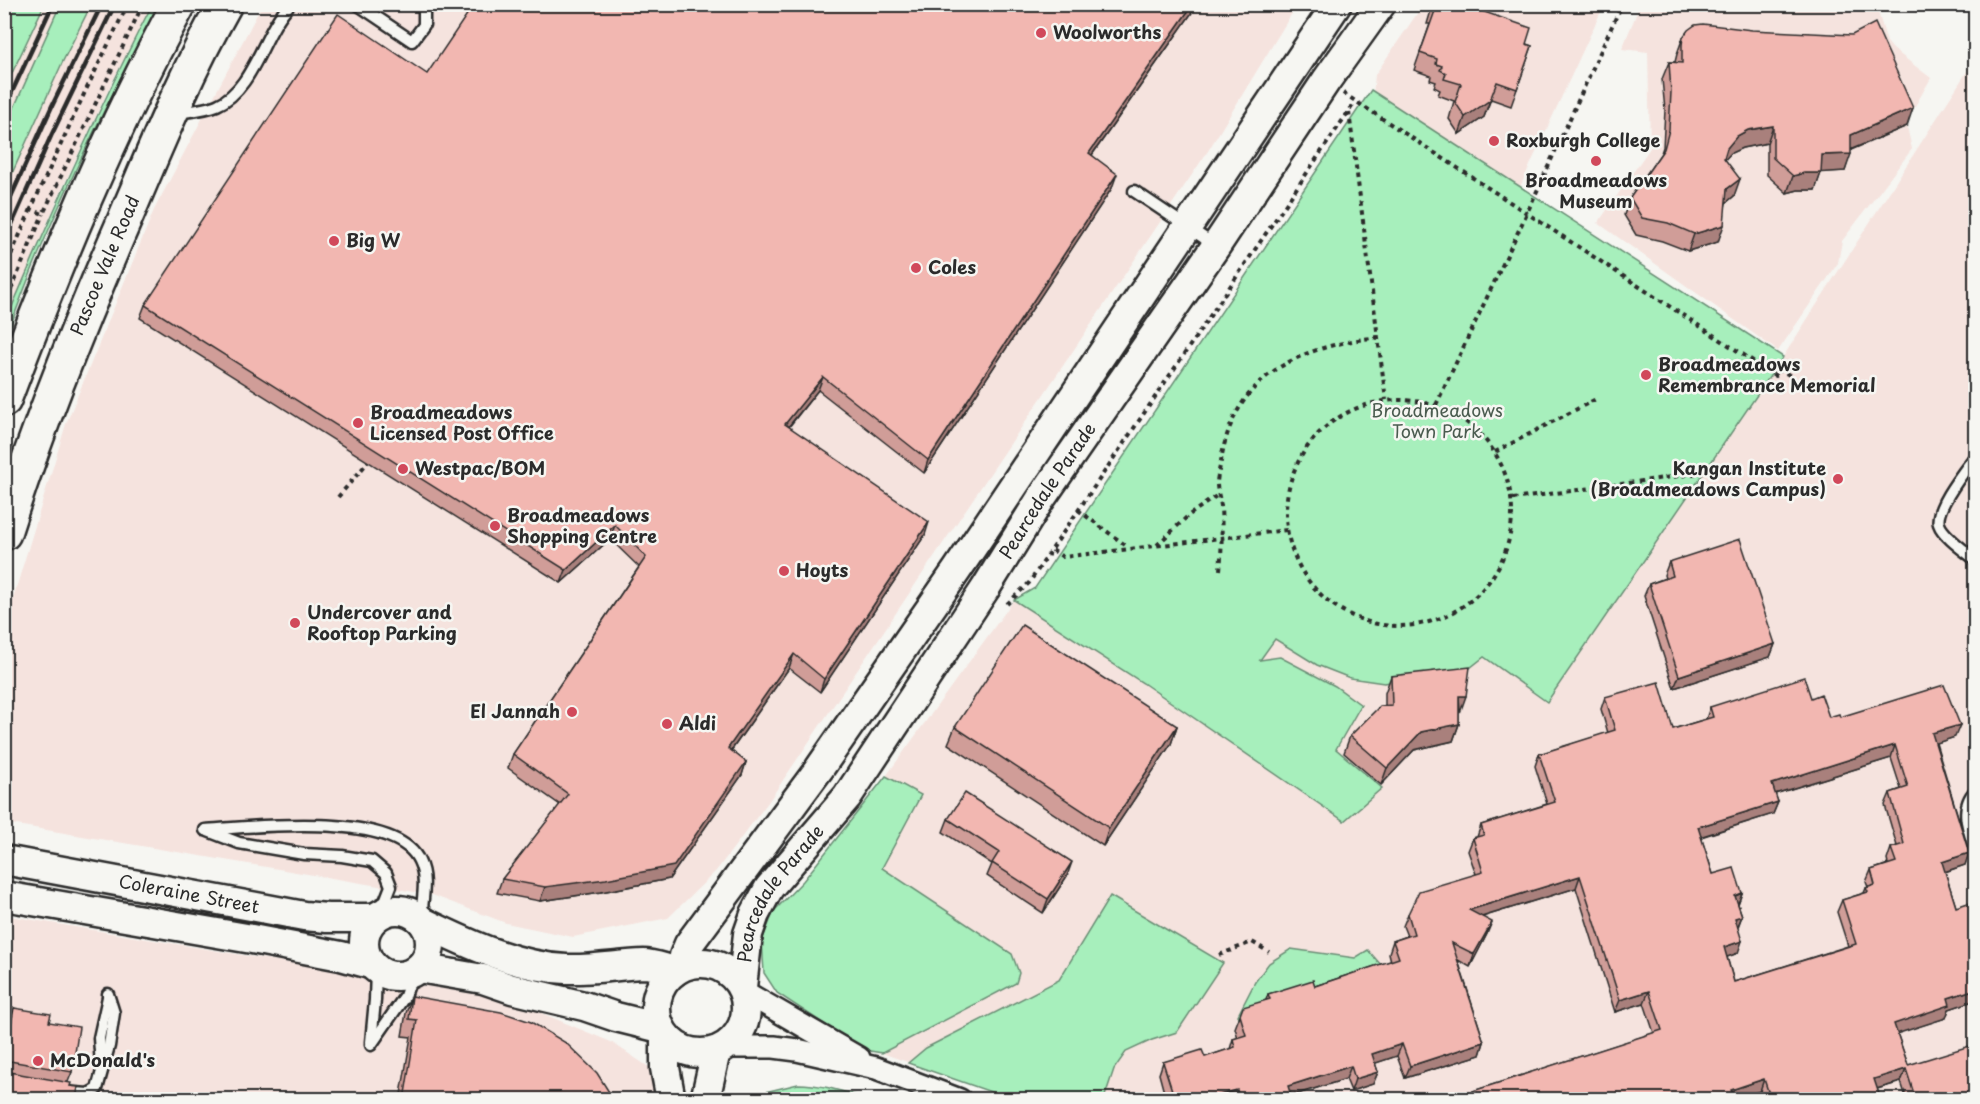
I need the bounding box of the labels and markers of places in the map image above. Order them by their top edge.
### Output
place label: Woolworths [1053,18,1161,45]
marker: Woolworths [1034,26,1048,40]
place label: Roxburgh College [1506,126,1660,153]
marker: Roxburgh College [1487,134,1501,148]
marker: Broadmeadows Museum [1589,154,1603,168]
place label: Broadmeadows Museum [1525,166,1668,214]
place label: Big W [346,226,401,253]
marker: Big W [327,234,341,248]
place label: Coles [928,253,976,280]
marker: Coles [909,261,923,275]
place label: Broadmeadows Remembrance Memorial [1658,350,1875,398]
marker: Broadmeadows Remembrance Memorial [1639,368,1653,382]
place label: Broadmeadows Licensed Post Office [370,398,554,446]
marker: Broadmeadows Licensed Post Office [351,416,365,430]
place label: Westpac/BOM [415,454,545,481]
place label: Kangan Institute (Broadmeadows Campus) [1591,454,1826,502]
marker: Westpac/BOM [396,462,410,476]
marker: Kangan Institute (Broadmeadows Campus) [1831,472,1845,486]
place label: Broadmeadows Shopping Centre [507,501,657,549]
marker: Broadmeadows Shopping Centre [488,519,502,533]
place label: Hoyts [796,556,849,583]
marker: Hoyts [777,564,791,578]
place label: Undercover and Rooftop Parking [307,598,457,646]
marker: Undercover and Rooftop Parking [288,616,302,630]
place label: El Jannah [470,697,560,724]
marker: El Jannah [565,705,579,719]
place label: Aldi [679,709,716,736]
marker: Aldi [660,717,674,731]
place label: McDonald's [50,1046,156,1073]
marker: McDonald's [31,1054,45,1068]

